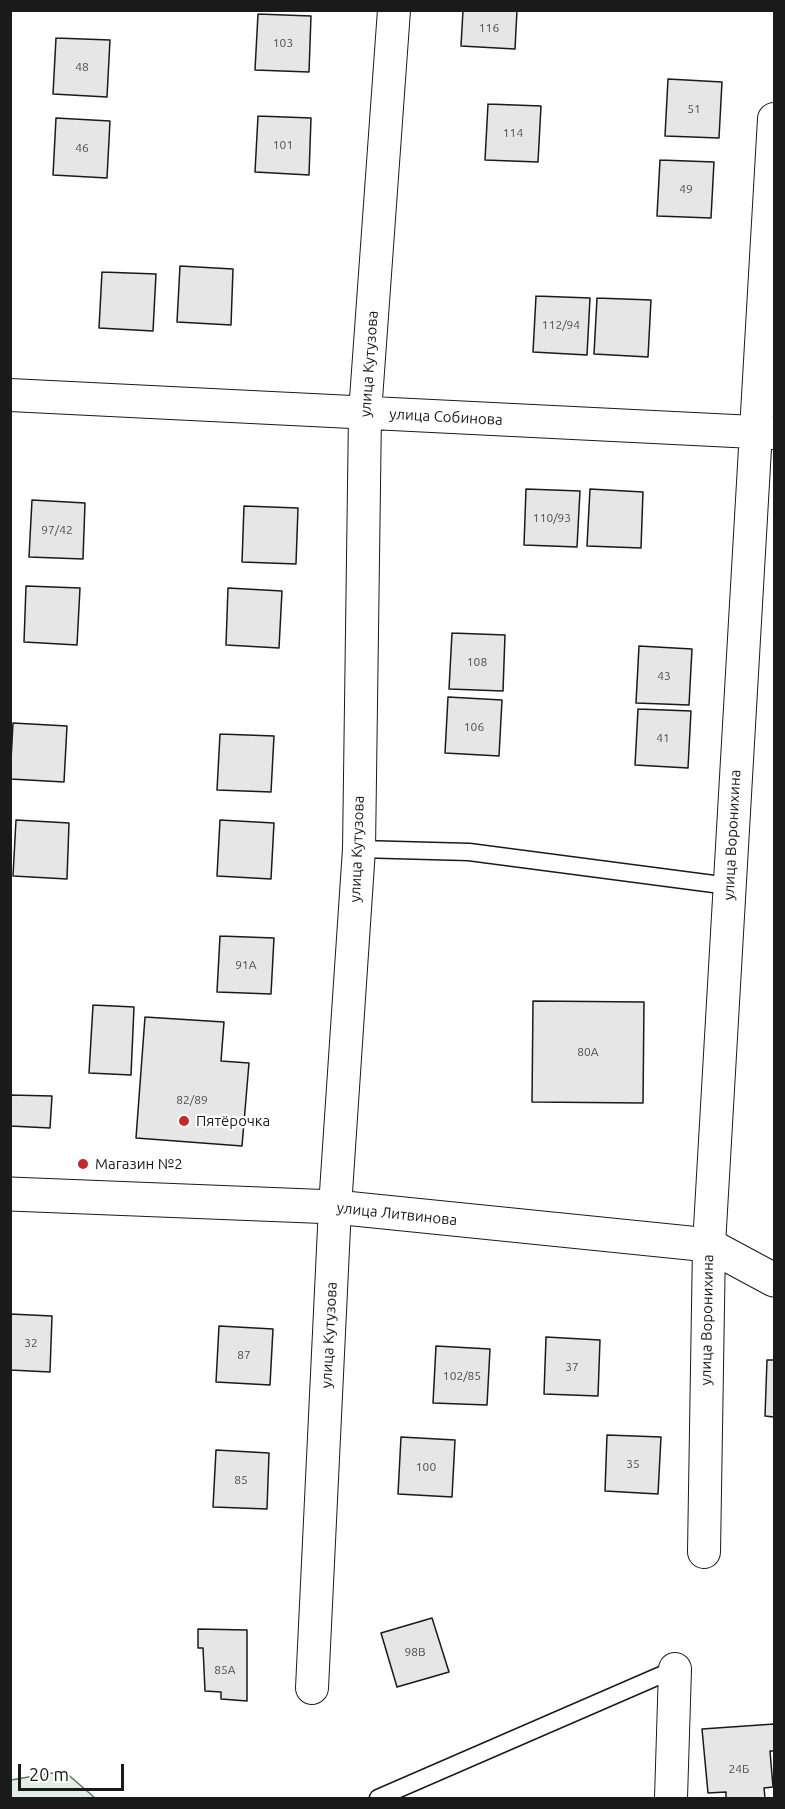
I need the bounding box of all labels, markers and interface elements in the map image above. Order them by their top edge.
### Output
house number: 116 [479,21,499,35]
house number: 103 [273,36,293,50]
house number: 48 [75,60,89,74]
house number: 51 [687,102,701,116]
house number: 114 [503,126,523,140]
house number: 101 [273,138,293,152]
house number: 46 [75,141,89,155]
house number: 49 [679,182,693,196]
street label: улица Кутузова [356,310,382,418]
house number: 112/94 [542,318,580,332]
street label: улица Собинова [389,405,503,429]
house number: 110/93 [533,511,571,525]
house number: 97/42 [41,523,73,537]
house number: 108 [467,655,487,669]
house number: 43 [657,669,671,683]
house number: 106 [464,720,484,734]
house number: 41 [656,731,670,745]
street label: улица Воронихина [720,769,744,901]
street label: улица Кутузова [346,795,368,903]
house number: 91А [235,958,257,972]
house number: 80А [577,1045,599,1059]
house number: 82/89 [176,1093,208,1107]
place label: Пятёрочка [196,1112,270,1130]
marker: Пятёрочка [177,1114,191,1128]
place label: Магазин №2 [95,1155,183,1173]
marker: Магазин №2 [76,1157,90,1171]
street label: улица Литвинова [336,1199,458,1229]
street label: улица Воронихина [697,1254,717,1386]
street label: улица Кутузова [317,1281,341,1389]
house number: 32 [24,1336,38,1350]
house number: 87 [237,1348,251,1362]
house number: 37 [565,1360,579,1374]
house number: 102/85 [443,1369,481,1383]
house number: 35 [626,1457,640,1471]
house number: 100 [416,1460,436,1474]
house number: 85 [234,1473,248,1487]
house number: 98В [404,1645,426,1659]
house number: 85А [214,1663,236,1677]
scale bar [21,1752,128,1790]
house number: 24Б [729,1762,749,1776]
text: 20 m [29,1764,69,1784]

